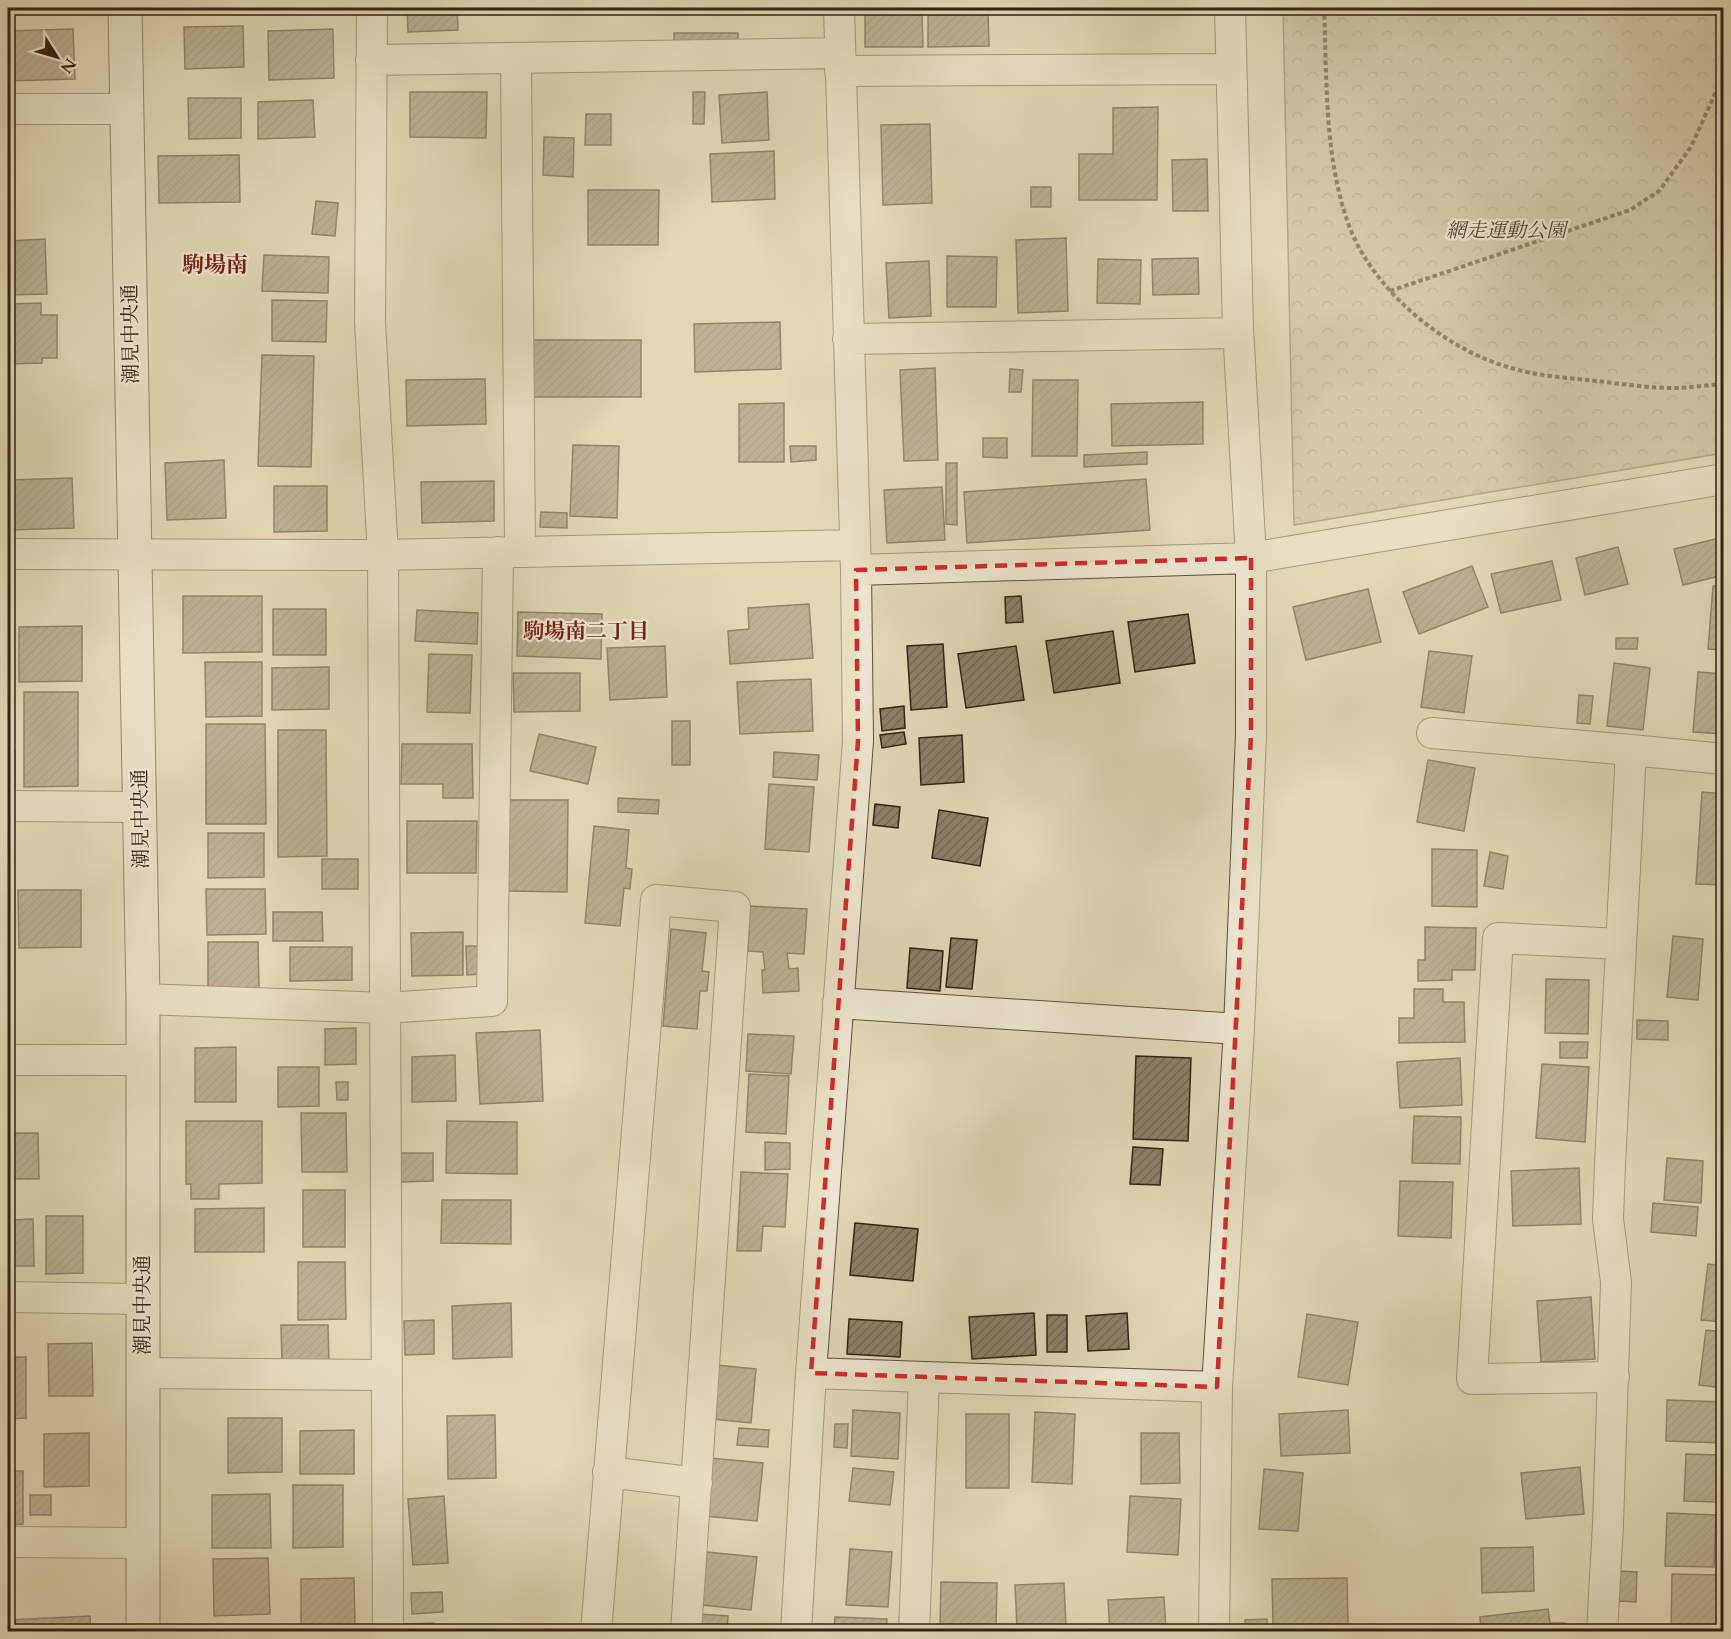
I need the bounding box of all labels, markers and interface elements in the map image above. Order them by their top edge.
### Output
north arrow [27,27,87,87]
text: N [55,53,81,78]
park label: 網走運動公園 [1446,217,1569,244]
district label: 駒場南 [182,250,248,280]
street label: 潮見中央通 [116,284,145,384]
district label: 駒場南二丁目 [523,617,649,646]
street label: 潮見中央通 [126,769,155,869]
street label: 潮見中央通 [129,1255,156,1355]

